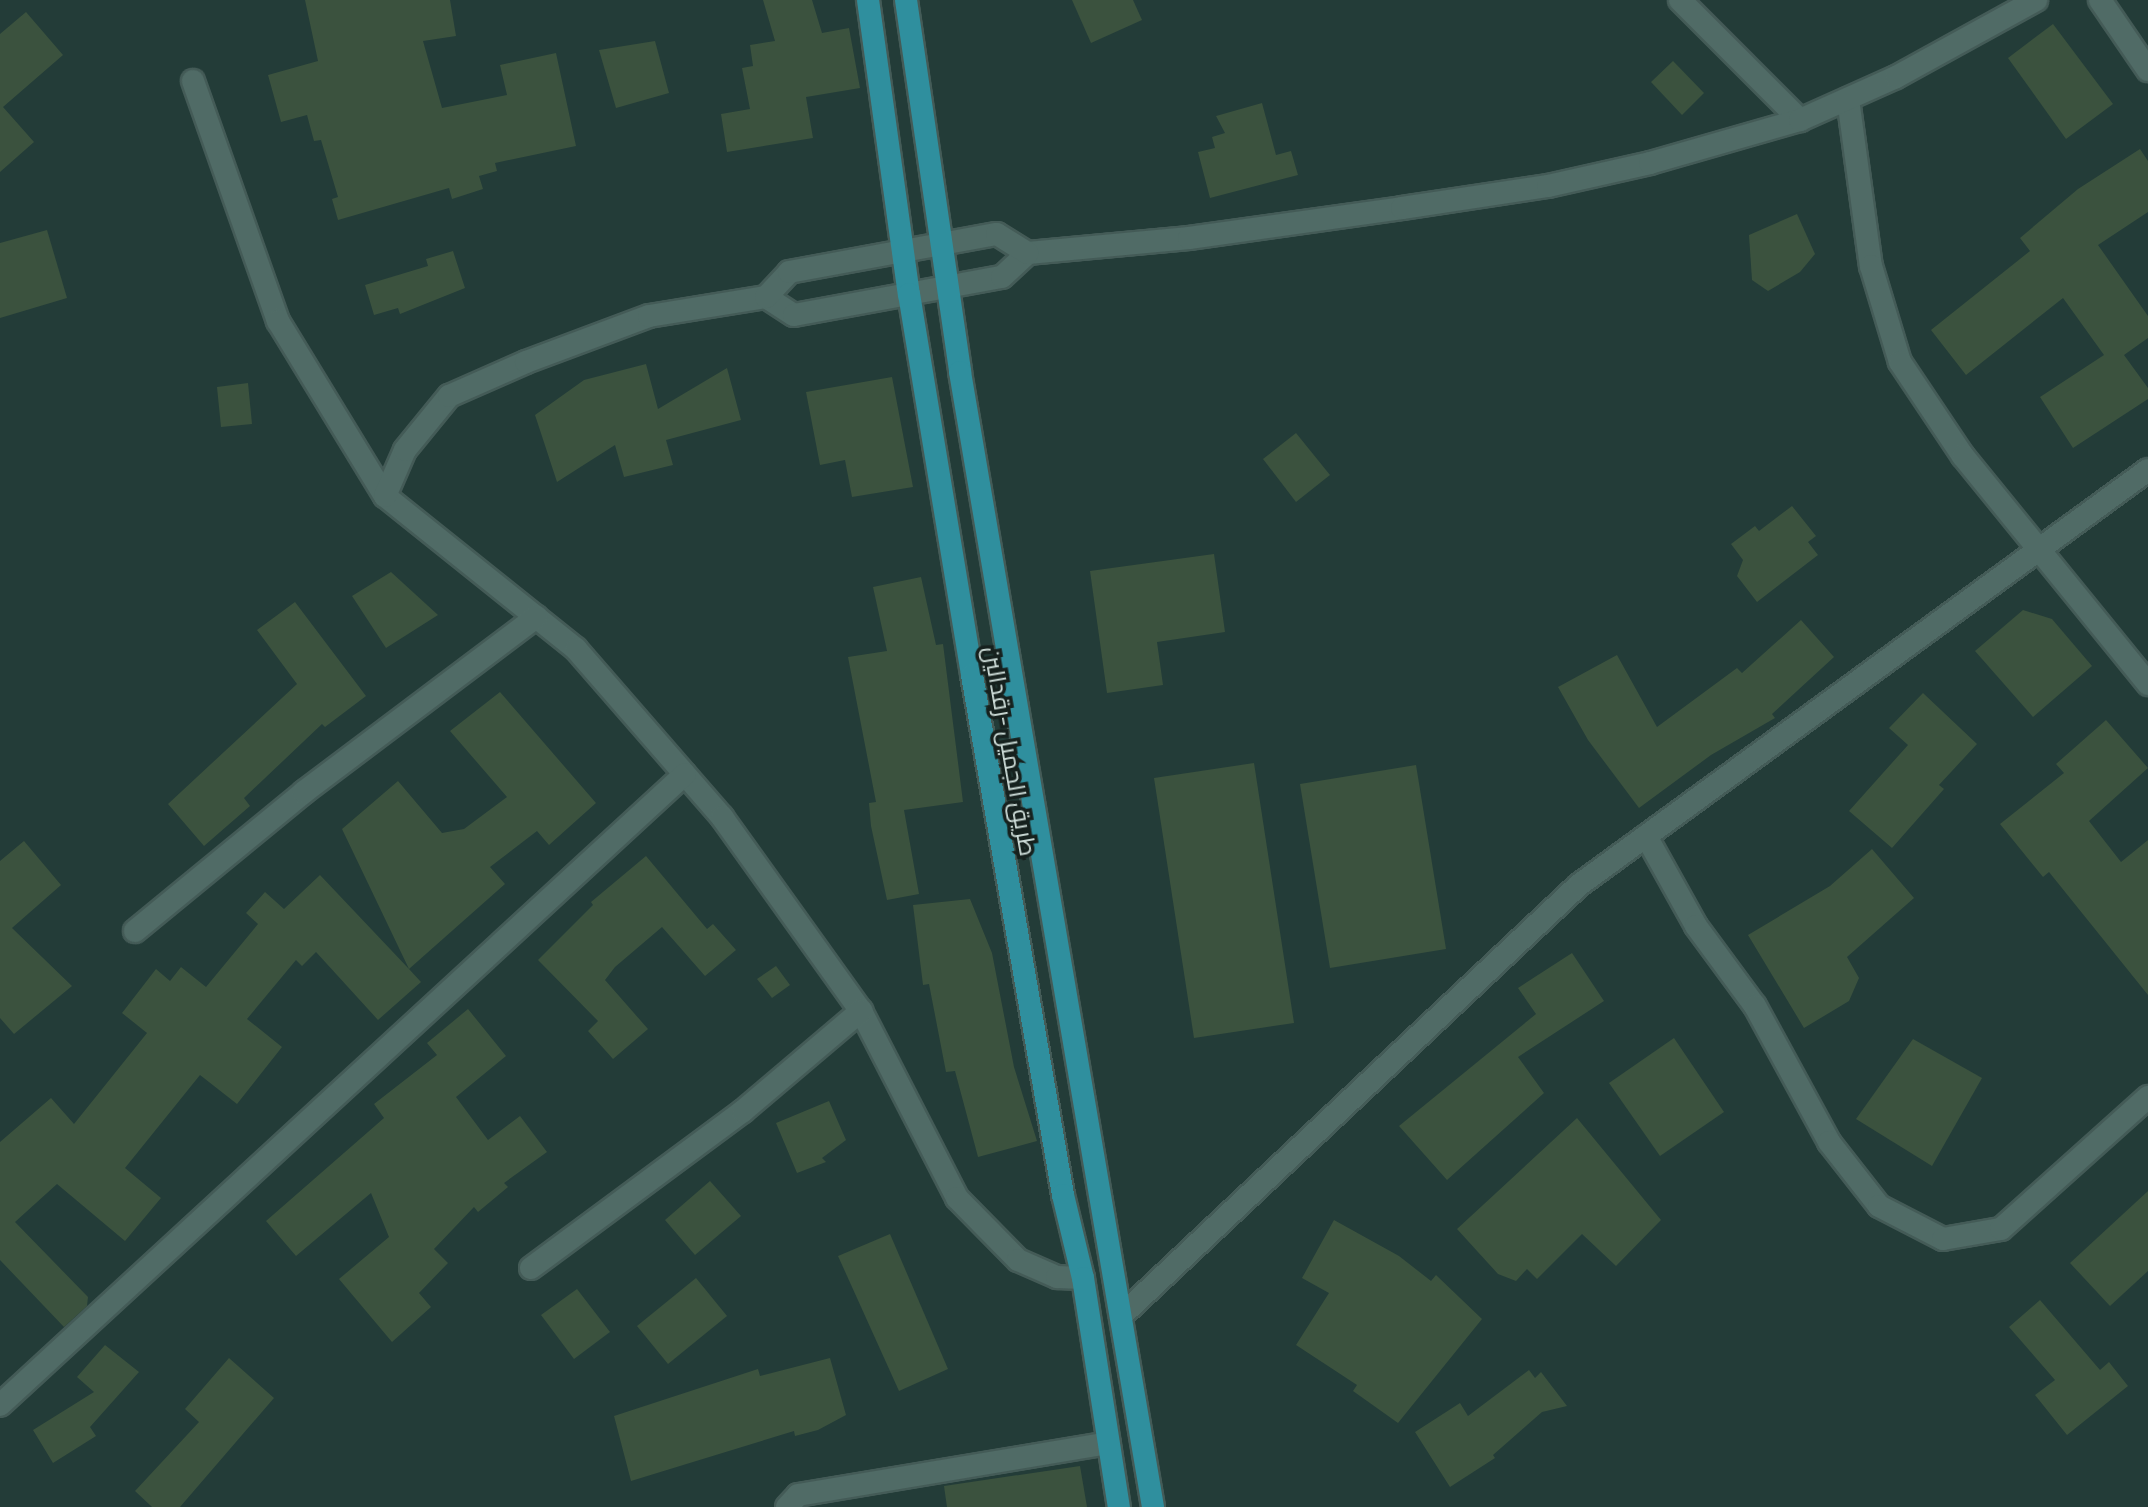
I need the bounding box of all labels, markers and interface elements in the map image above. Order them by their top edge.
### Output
street label: طريق الجميل -رقدالين [978,644,1044,858]

